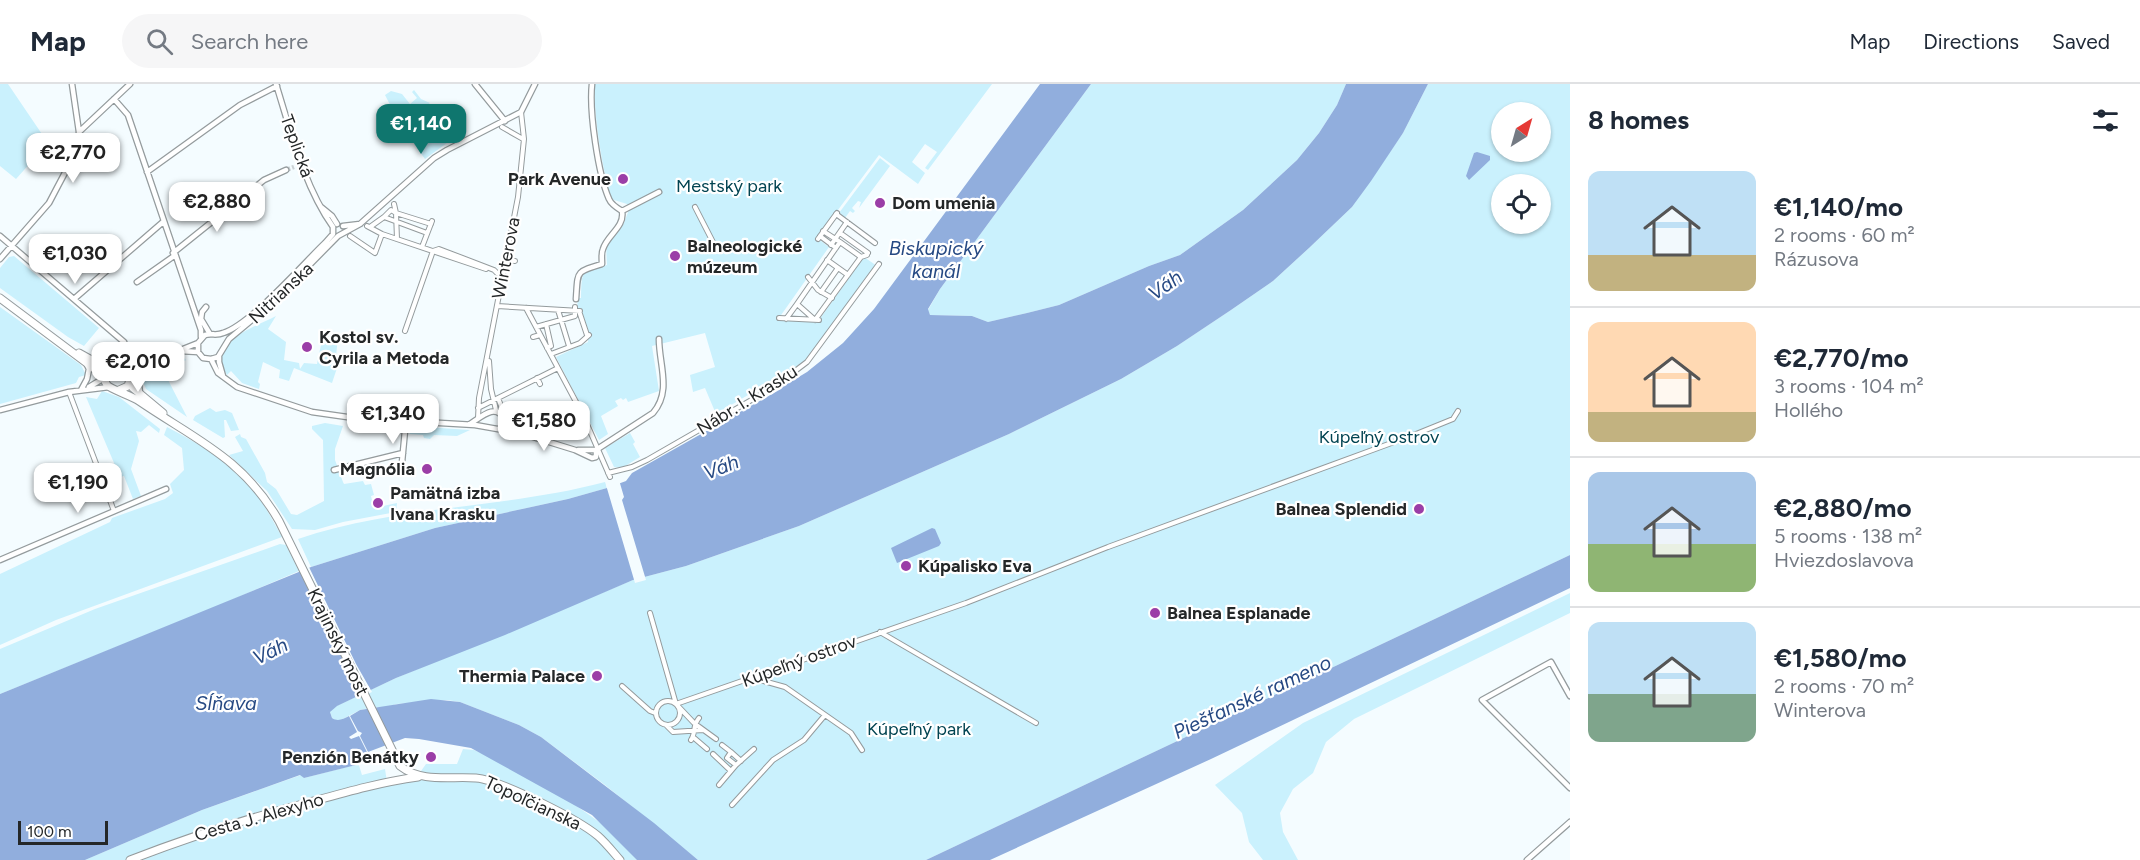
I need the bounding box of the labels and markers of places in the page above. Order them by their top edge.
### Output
pin: €1,140 [372,104,470,155]
pin: €2,770 [24,133,122,184]
place label: Park Avenue [508,168,611,190]
marker: Park Avenue [616,172,630,186]
pin: €2,880 [168,182,266,233]
place label: Dom umenia [892,192,995,214]
marker: Dom umenia [873,196,887,210]
pin: €1,030 [26,234,124,285]
place label: Balneologické múzeum [687,235,802,278]
marker: Balneologické múzeum [668,249,682,263]
place label: Kostol sv. Cyrila a Metoda [319,326,449,369]
marker: Kostol sv. Cyrila a Metoda [300,340,314,354]
pin: €2,010 [89,342,187,393]
pin: €1,340 [344,394,442,445]
pin: €1,580 [495,401,593,452]
place label: Magnólia [340,458,415,480]
marker: Magnólia [420,462,434,476]
pin: €1,190 [29,463,127,514]
place label: Pamätná izba Ivana Krasku [390,482,500,525]
marker: Pamätná izba Ivana Krasku [371,496,385,510]
place label: Balnea Splendid [1275,498,1407,520]
marker: Balnea Splendid [1412,502,1426,516]
place label: Kúpalisko Eva [918,555,1032,577]
marker: Kúpalisko Eva [899,559,913,573]
place label: Balnea Esplanade [1167,602,1310,624]
marker: Balnea Esplanade [1148,606,1162,620]
place label: Thermia Palace [459,665,585,687]
marker: Thermia Palace [590,669,604,683]
place label: Penzión Benátky [282,746,420,768]
marker: Penzión Benátky [424,750,438,764]

